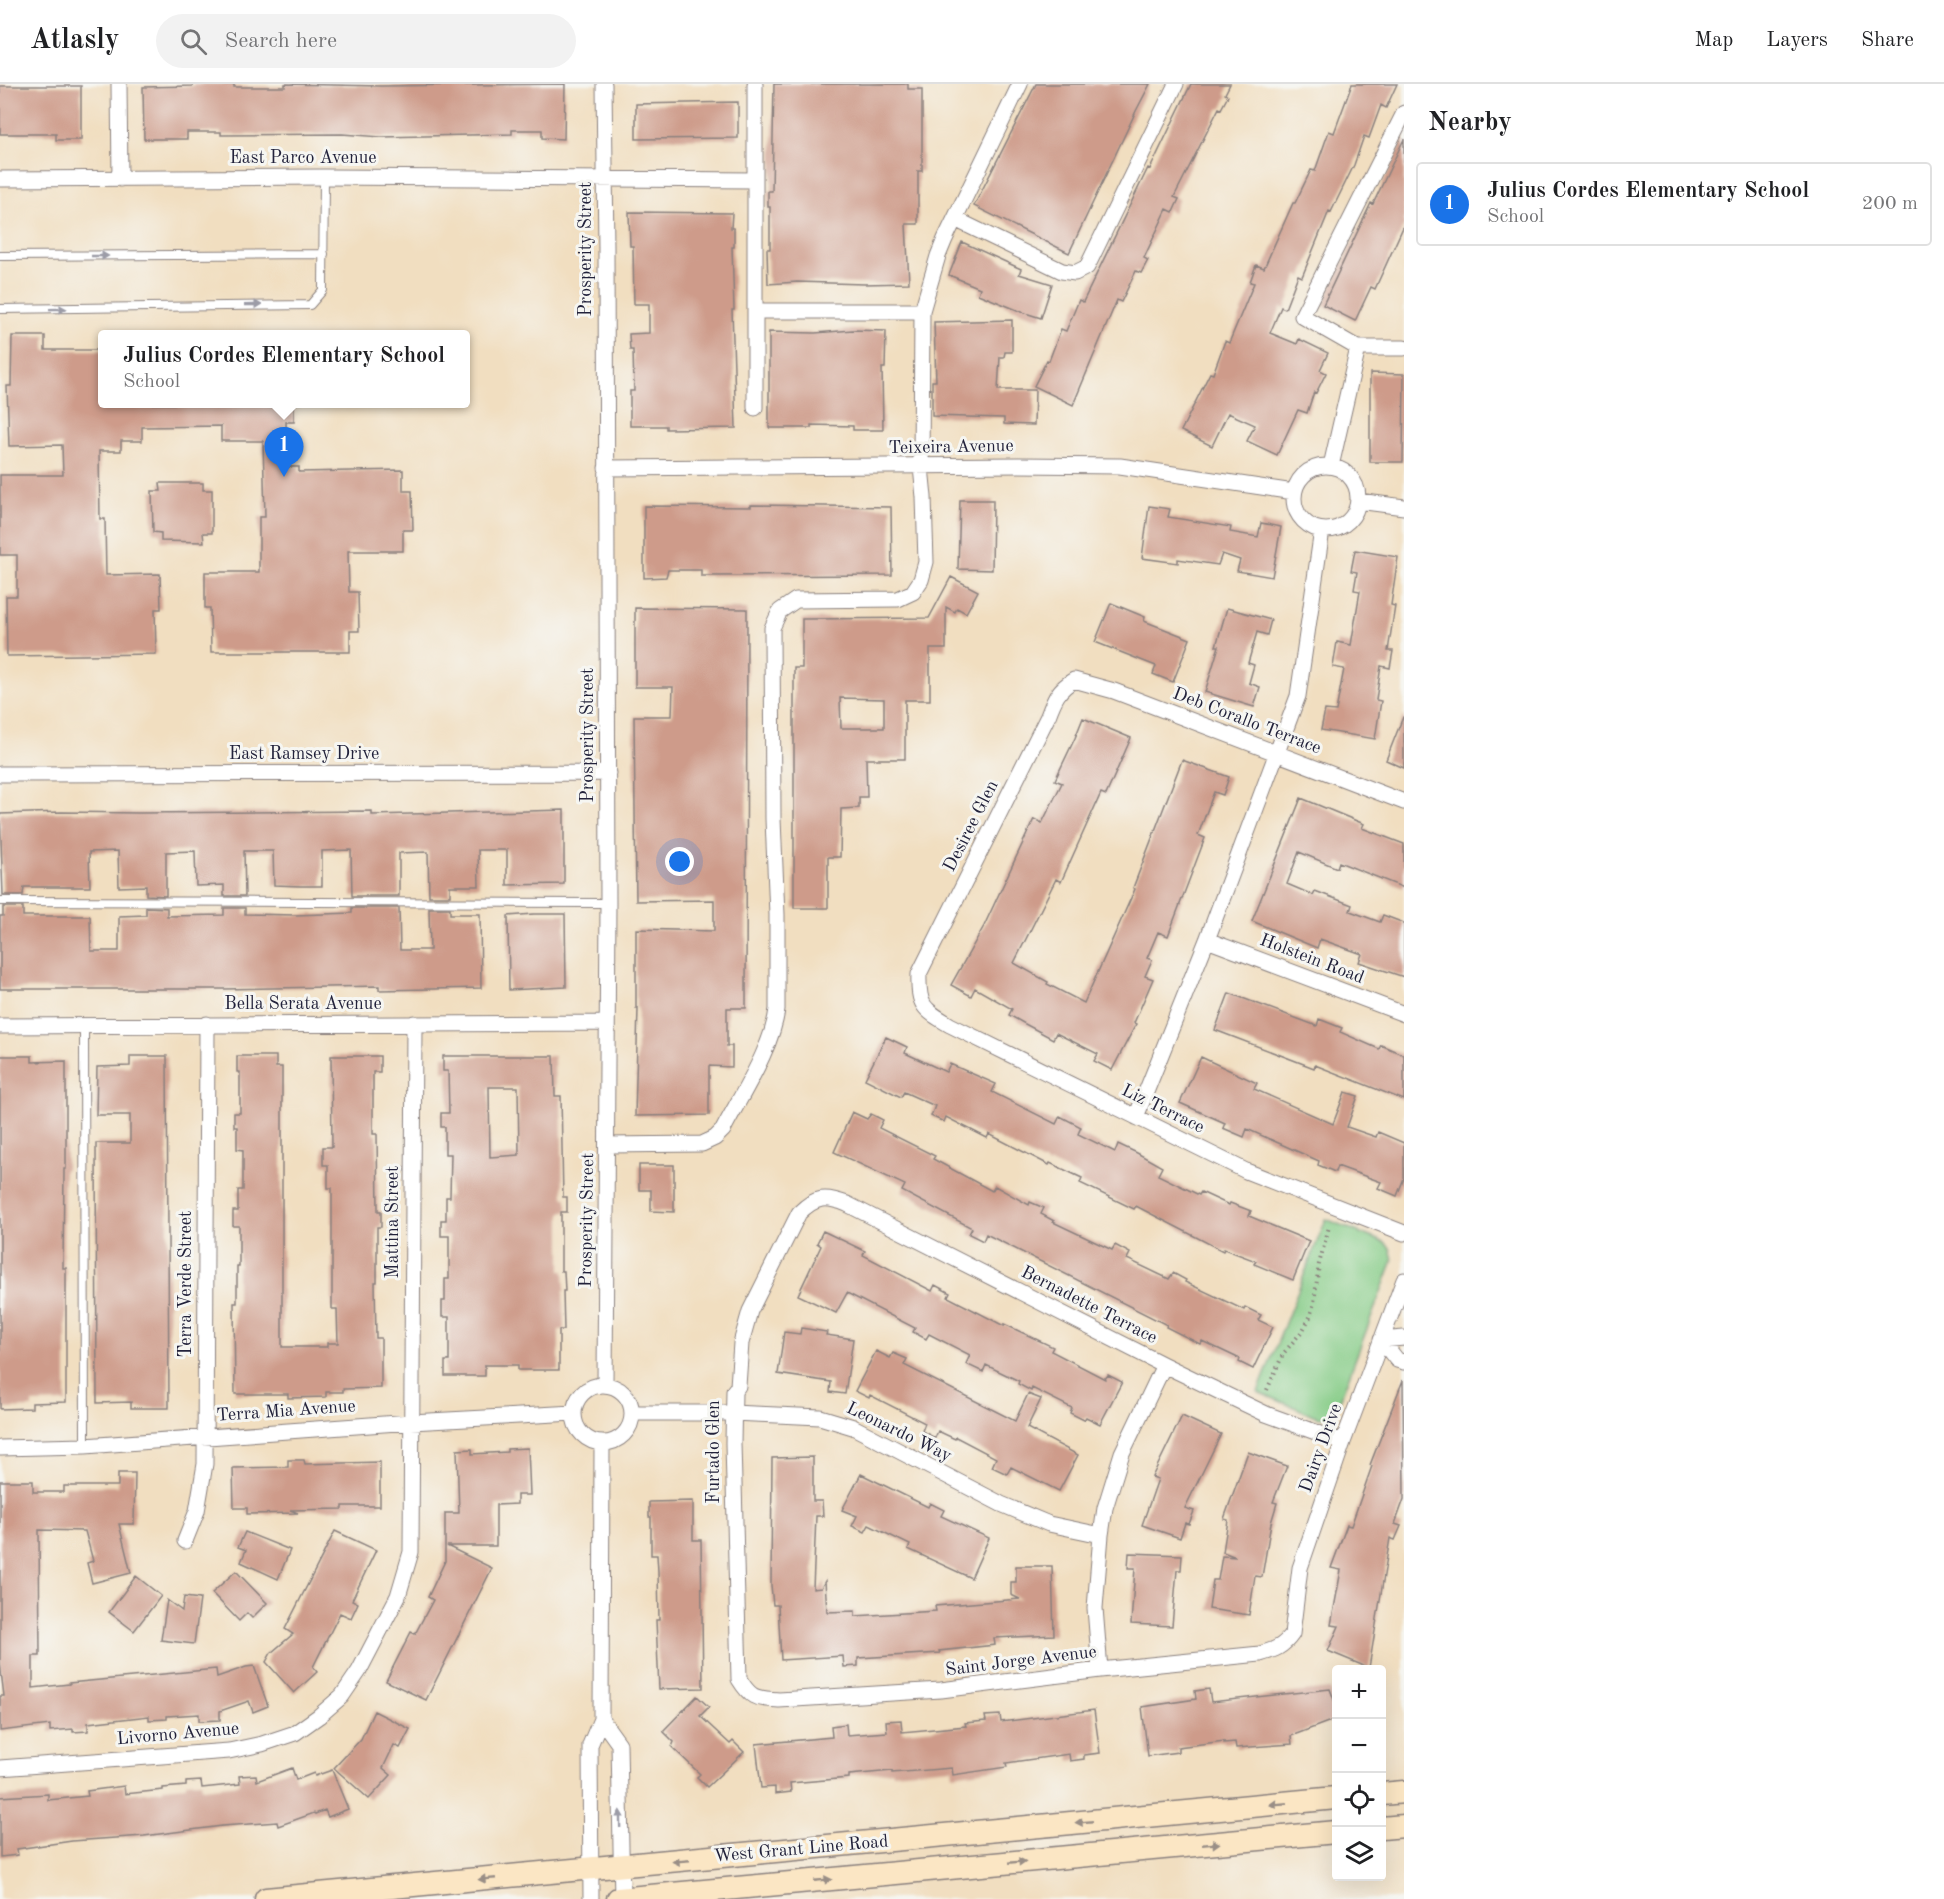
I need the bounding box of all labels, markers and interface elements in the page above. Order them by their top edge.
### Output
search box [156,14,576,68]
icon: search [177,25,210,58]
text: Atlasly [30,27,120,55]
text: Search here [225,30,337,52]
text: Map [1694,30,1733,51]
text: Layers [1766,30,1828,51]
text: Share [1861,30,1914,51]
text: Nearby [1428,110,1512,136]
street label: East Parco Avenue [229,149,377,167]
text: Julius Cordes Elementary School [1487,180,1809,202]
street label: Prosperity Street [577,182,595,316]
text: 1 [1444,194,1455,214]
text: 200 m [1862,194,1918,214]
text: School [1487,207,1544,227]
one-way arrow [91,251,110,261]
one-way arrow [244,301,263,310]
one-way arrow [49,304,68,313]
popup [98,330,470,408]
text: Julius Cordes Elementary School [123,345,445,367]
text: School [123,372,180,392]
pin: 1 [264,428,304,477]
street label: Teixeira Avenue [888,437,1014,457]
street label: Prosperity Street [579,668,597,802]
street label: Deb Corallo Terrace [1170,684,1324,758]
street label: East Ramsey Drive [229,745,379,763]
street label: Desiree Glen [940,777,1002,875]
your location [665,847,694,876]
street label: Holstein Road [1257,931,1367,987]
street label: Bella Serata Avenue [224,995,382,1013]
street label: Liz Terrace [1119,1081,1207,1137]
street label: Prosperity Street [577,1152,597,1288]
street label: Mattina Street [384,1166,402,1278]
street label: Terra Verde Street [177,1211,195,1357]
street label: Bernadette Terrace [1018,1263,1160,1347]
street label: Terra Mia Avenue [216,1397,356,1425]
street label: Leonardo Way [844,1399,955,1465]
street label: Furtado Glen [705,1400,723,1504]
street label: Dairy Drive [1297,1401,1345,1495]
street label: Saint Jorge Avenue [944,1643,1098,1679]
map controls [1332,1665,1386,1881]
button: + [1332,1665,1386,1719]
button: − [1332,1719,1386,1773]
street label: Livorno Avenue [116,1720,240,1748]
button: locate [1332,1773,1386,1827]
one-way arrow [1269,1799,1288,1809]
one-way arrow [616,1810,625,1829]
one-way arrow [1075,1817,1094,1827]
button: layers [1332,1827,1386,1881]
street label: West Grant Line Road [713,1832,889,1866]
one-way arrow [1201,1839,1220,1849]
one-way arrow [671,1856,690,1866]
one-way arrow [1007,1857,1026,1867]
one-way arrow [477,1874,496,1884]
one-way arrow [813,1875,832,1885]

